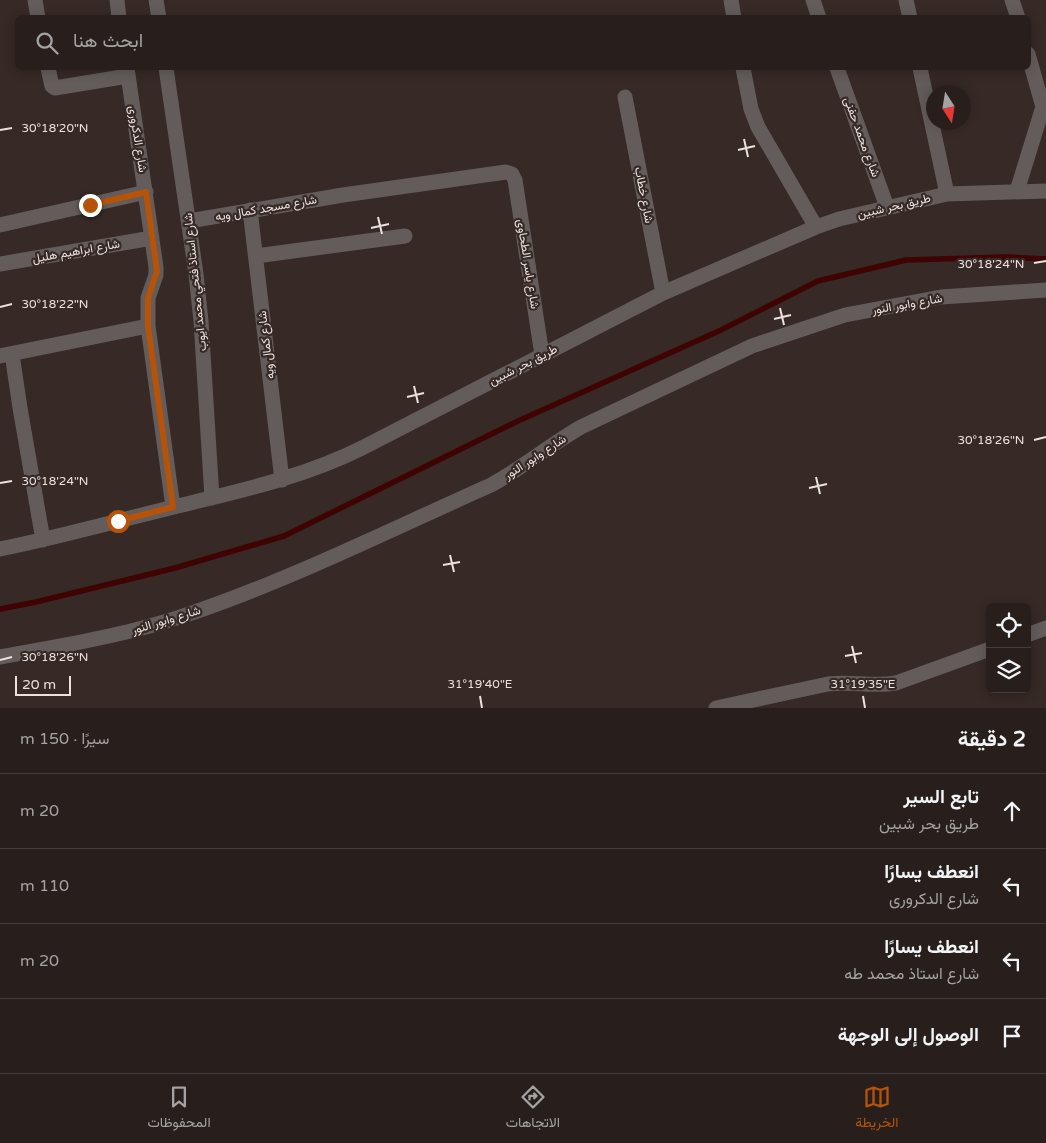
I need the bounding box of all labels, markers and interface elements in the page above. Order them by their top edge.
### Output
search box [15,15,1031,70]
icon: search [33,29,61,57]
text: ابحث هنا [73,30,143,52]
north arrow [926,85,971,130]
street label: شارع محمد حفنى [839,95,883,180]
street label: شارع الدكرورى [124,105,150,174]
text: 30°18'20"N [22,121,89,135]
street label: شارع خطاب [630,166,656,225]
street label: طريق بحر شبين [856,191,933,222]
street label: شارع مسجد كمال ويه [214,192,318,226]
route end [79,194,102,217]
street label: شارع استاذ فتحي محمد ايوب [181,212,212,352]
street label: شارع ياسر الطحاوى [512,218,542,310]
street label: شارع ابراهيم هليل [31,236,121,268]
text: 30°18'24"N [958,257,1025,271]
street label: شارع وابور النور [870,291,944,319]
text: 30°18'22"N [22,297,89,311]
street label: شارع كمال ويه [255,310,279,380]
street label: طريق بحر شبين [486,342,560,389]
street label: شارع وابور النور [500,432,570,484]
text: 30°18'26"N [958,433,1025,447]
text: 30°18'24"N [22,474,89,488]
route start [107,510,130,533]
street label: شارع وابور النور [129,603,203,639]
map controls [986,603,1031,693]
button: locate [986,603,1031,648]
button: layers [986,648,1031,693]
text: 30°18'26"N [22,650,89,664]
scale bar [15,673,71,696]
text: 20 m [22,676,56,693]
text: 31°19'40"E [447,677,513,691]
text: 31°19'35"E [830,677,896,691]
text: 2 دقيقة [958,727,1026,752]
text: سيرًا · 150 m [20,729,109,749]
text: تابع السير [903,786,979,808]
icon: ahead [998,797,1026,825]
text: 20 m [20,801,59,821]
text: طريق بحر شبين [879,814,979,834]
text: انعطف يسارًا [884,861,979,883]
icon: left [998,872,1026,900]
text: 110 m [20,876,69,896]
text: شارع الدكرورى [889,889,979,909]
text: انعطف يسارًا [884,936,979,958]
icon: left [998,947,1026,975]
text: 20 m [20,951,59,971]
text: شارع استاذ محمد طه [844,964,979,984]
icon: arrive [998,1022,1026,1050]
text: الوصول إلى الوجهة [838,1024,979,1046]
tab: المحفوظات [148,1083,211,1135]
tab: الاتجاهات [506,1083,560,1135]
tab: الخريطة [855,1083,898,1135]

